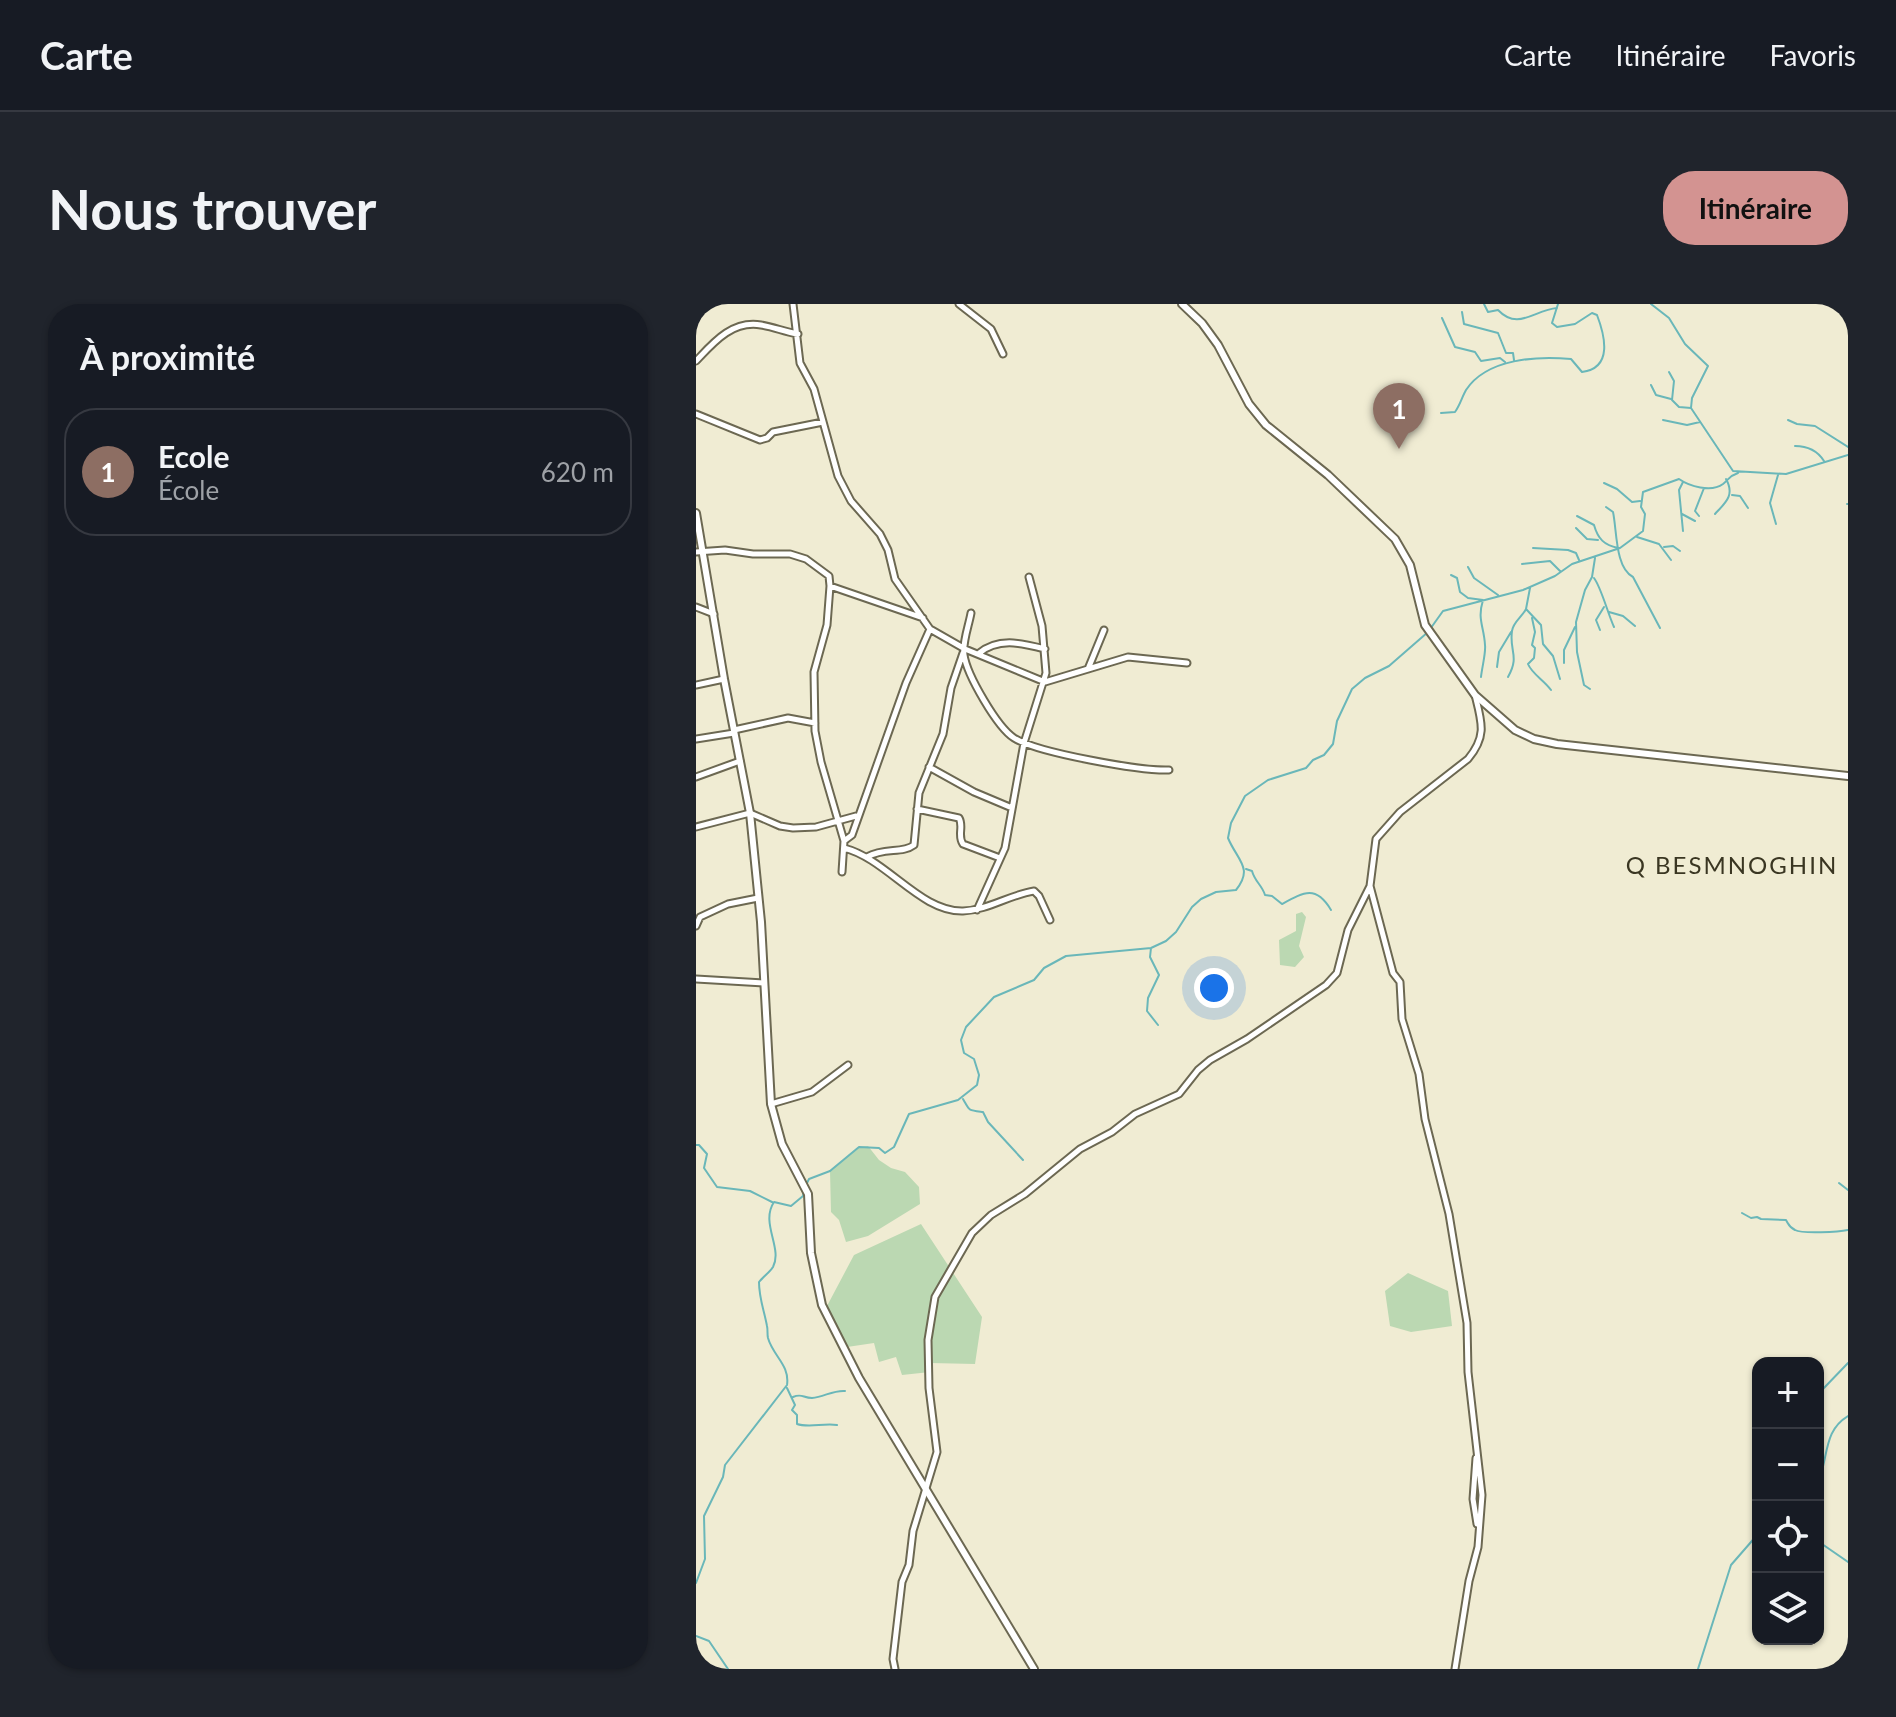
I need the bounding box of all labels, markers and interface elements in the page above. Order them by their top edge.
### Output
text: Carte [40,32,133,78]
text: Carte [1504,38,1571,72]
text: Itinéraire [1615,38,1726,72]
text: Favoris [1770,38,1856,72]
button: Itinéraire [1663,171,1848,245]
text: Nous trouver [48,175,376,242]
text: À proximité [80,336,255,377]
pin: 1 [1373,383,1425,449]
text: Ecole [158,438,230,474]
text: 1 [100,456,116,488]
text: 620 m [541,456,614,488]
text: École [158,474,219,506]
district label: Q BESMNOGHIN [1626,850,1838,879]
your location [1194,968,1234,1008]
map controls [1752,1357,1824,1645]
button: + [1752,1357,1824,1429]
button: − [1752,1429,1824,1501]
button: locate [1752,1501,1824,1573]
button: layers [1752,1573,1824,1645]

